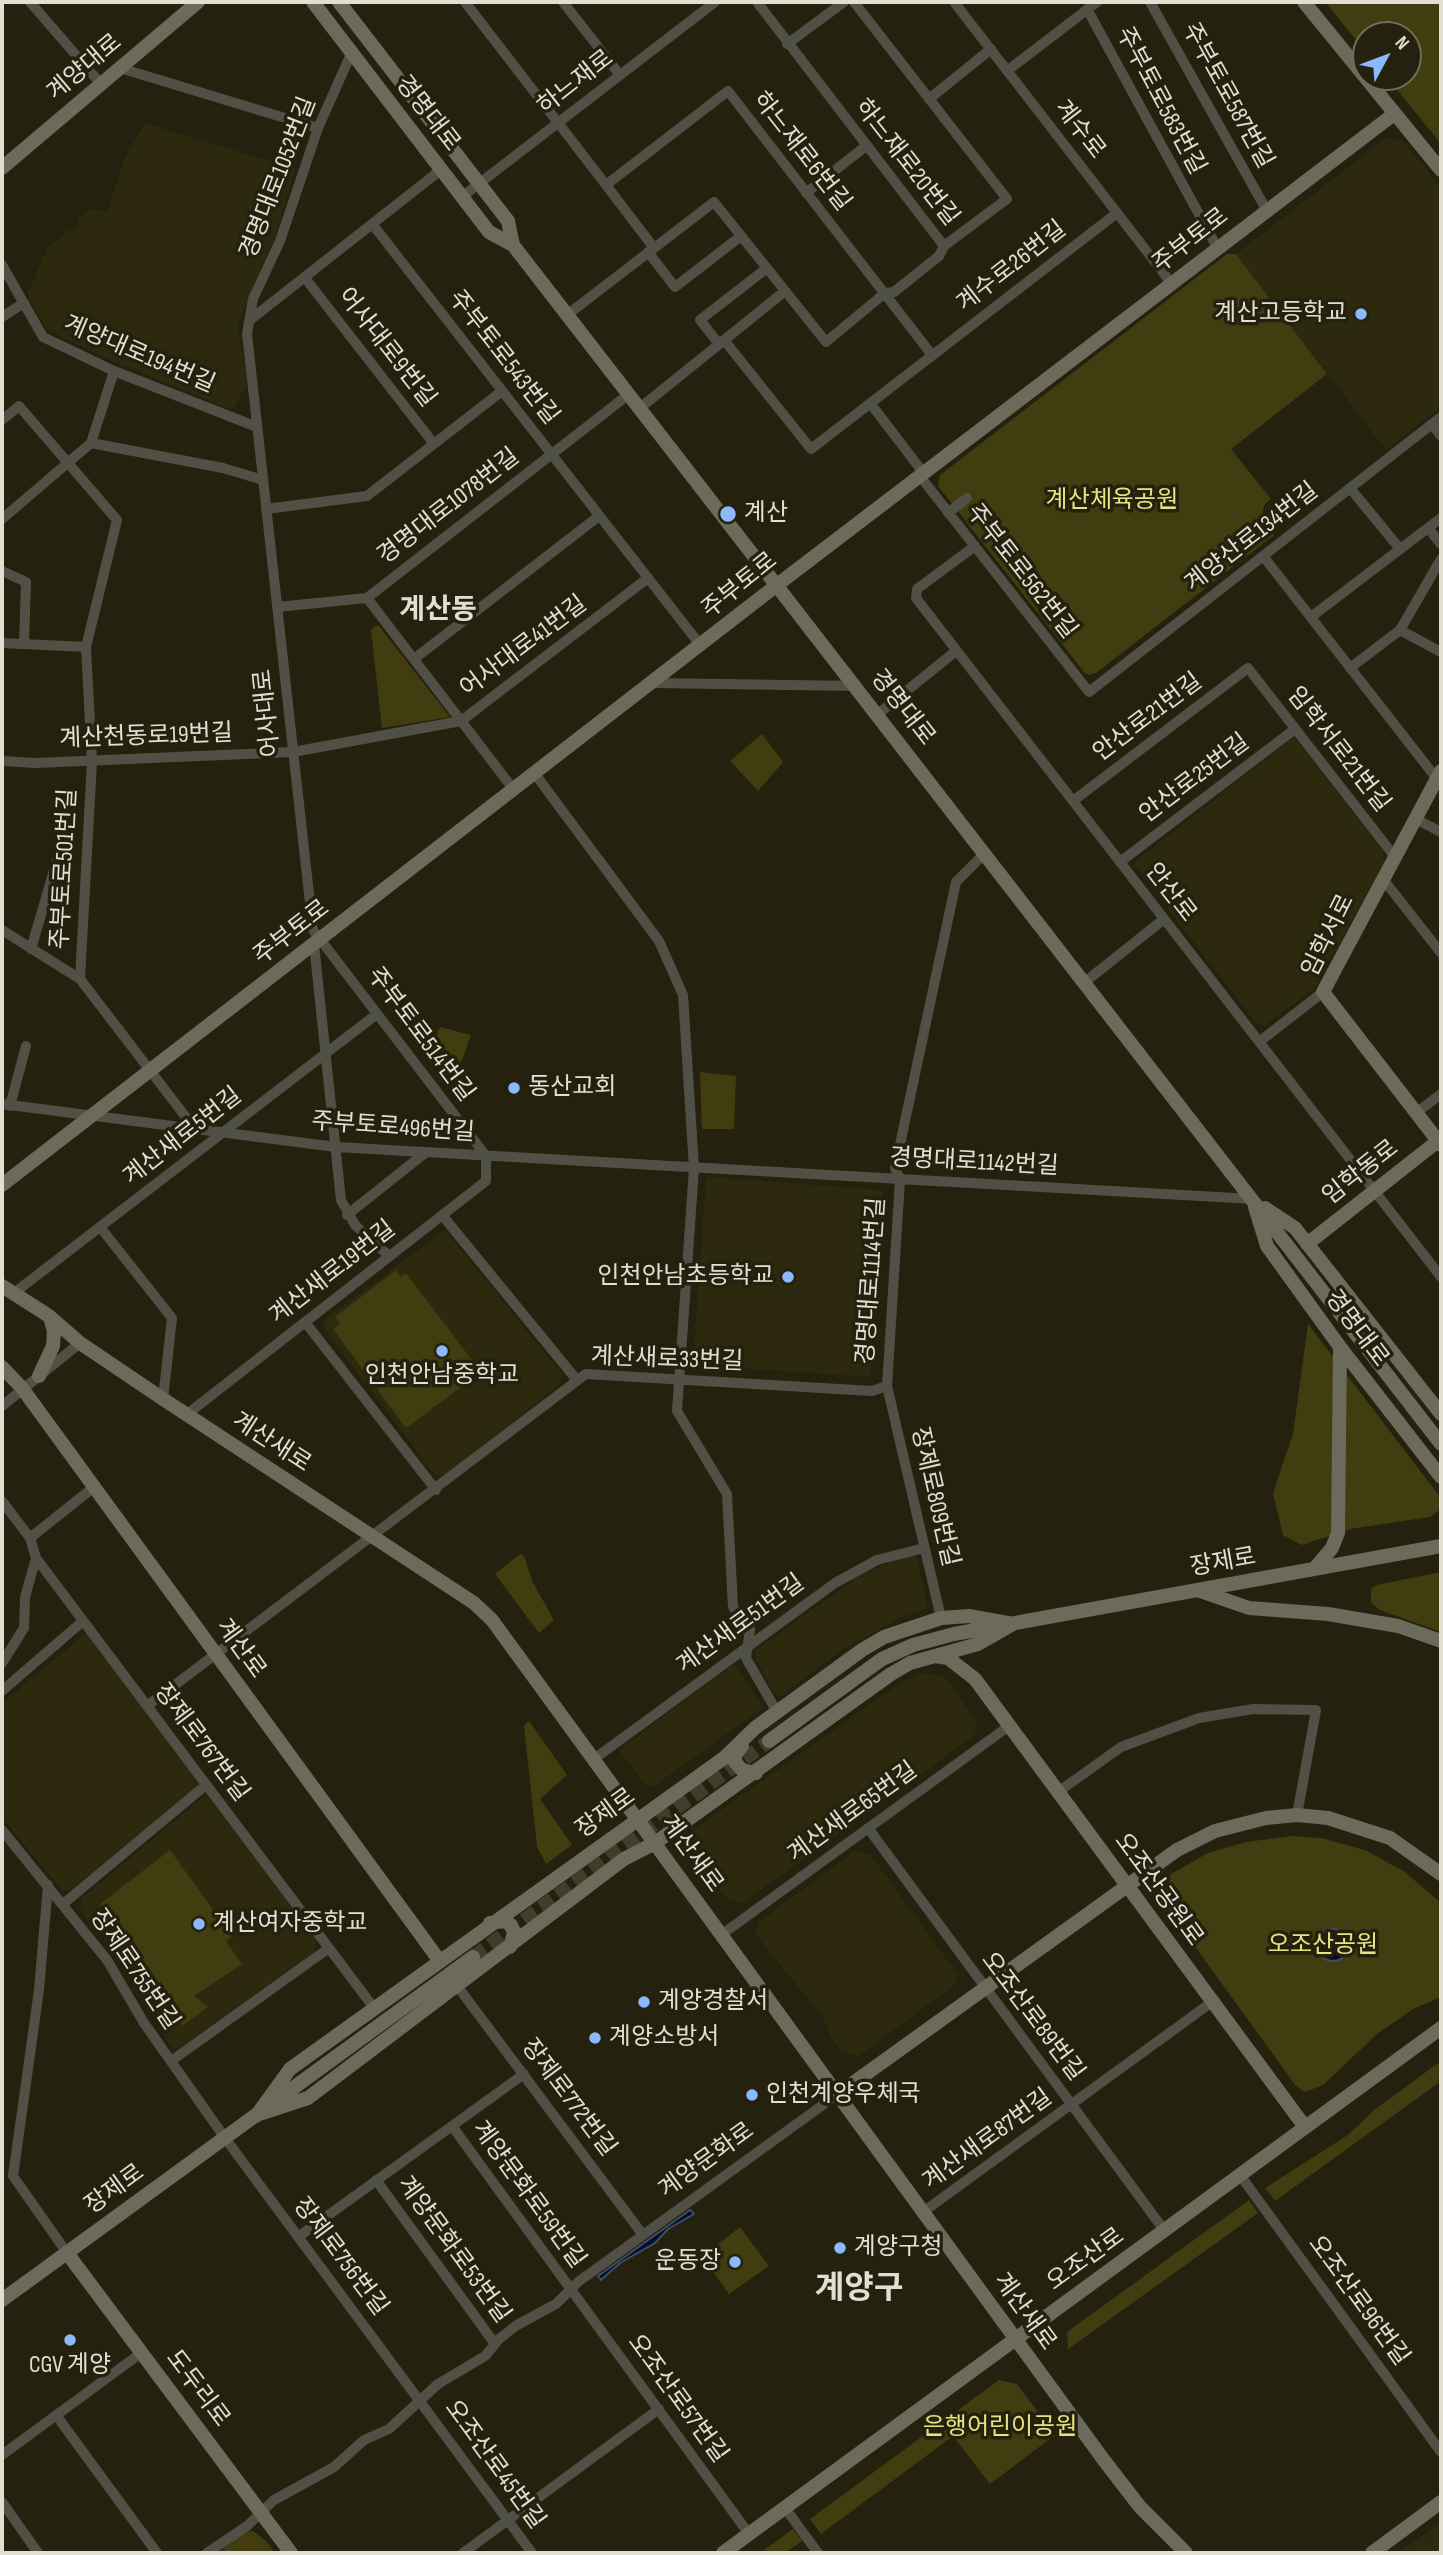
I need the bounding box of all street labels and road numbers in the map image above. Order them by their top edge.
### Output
street label: 주부토로587번길 [1175,18,1279,174]
street label: 주부토로583번길 [1109,22,1211,180]
street label: 계양대로 [42,29,128,107]
street label: 하느재로 [532,44,620,122]
street label: 경명대로 [388,70,466,158]
street label: 하느재로6번길 [746,87,856,217]
street label: 경명대로1052번길 [235,93,323,263]
street label: 하느재로20번길 [848,94,964,232]
street label: 계수로 [1047,95,1111,165]
street label: 주부토로 [1147,202,1235,280]
street label: 계수로26번길 [952,215,1072,319]
street label: 어사대로9번길 [331,283,441,413]
street label: 주부토로543번길 [442,285,564,431]
street label: 계양대로194번길 [59,310,219,400]
street label: 경명대로1078번길 [373,443,525,571]
street label: 계양산로134번길 [1180,477,1324,599]
street label: 주부토로562번길 [960,499,1082,645]
street label: 주부토로 [697,547,783,625]
street label: 어사대로41번길 [455,590,593,704]
street label: 경명대로 [863,664,941,752]
street label: 어사대로 [249,668,287,758]
street label: 안산로21번길 [1088,668,1208,768]
street label: 임학서로21번길 [1280,682,1396,818]
street label: 계산천동로19번길 [59,720,233,754]
street label: 안산로25번길 [1134,728,1256,830]
street label: 주부토로501번길 [46,788,84,950]
street label: 안산로 [1138,858,1202,928]
street label: 임학서로 [1297,890,1361,982]
street label: 주부토로 [248,894,336,972]
street label: 주부토로514번길 [360,962,480,1108]
street label: 계산새로5번길 [118,1082,248,1192]
street label: 주부토로496번길 [310,1108,476,1148]
street label: 임학동로 [1317,1134,1405,1212]
street label: 경명대로1142번길 [889,1144,1059,1182]
street label: 경명대로1114번길 [852,1196,892,1366]
street label: 계산새로19번길 [264,1215,402,1331]
street label: 경명대로 [1318,1285,1394,1373]
street label: 계산새로33번길 [590,1343,744,1377]
street label: 계산새로 [226,1407,316,1479]
street label: 장제로809번길 [904,1424,964,1570]
street label: 장제로 [1188,1543,1258,1583]
street label: 계산새로51번길 [672,1569,810,1681]
street label: 계산로 [209,1614,271,1684]
street label: 장제로767번길 [147,1678,255,1808]
street label: 계산새로65번길 [783,1756,923,1870]
street label: 장제로 [571,1783,641,1845]
street label: 계산새로 [653,1810,729,1898]
street label: 오조산공원로 [1107,1828,1209,1952]
street label: 장제로755번길 [83,1904,185,2036]
street label: 오조산로89번길 [974,1947,1090,2087]
street label: 장제로772번길 [515,2034,621,2162]
street label: 계산새로87번길 [918,2084,1058,2196]
street label: 계양문화로59번길 [465,2116,591,2274]
street label: 계양문화로 [654,2117,760,2205]
street label: 장제로 [80,2159,150,2221]
street label: 계양문화로53번길 [390,2171,516,2329]
street label: 장제로756번길 [286,2192,394,2322]
street label: 오조산로 [1042,2222,1130,2298]
street label: 오조산로96번길 [1301,2230,1415,2372]
street label: 계산새로 [986,2268,1062,2356]
street label: 오조산로57번길 [621,2329,733,2469]
street label: 도두리로 [159,2345,235,2433]
street label: 오조산로45번길 [438,2395,550,2535]

